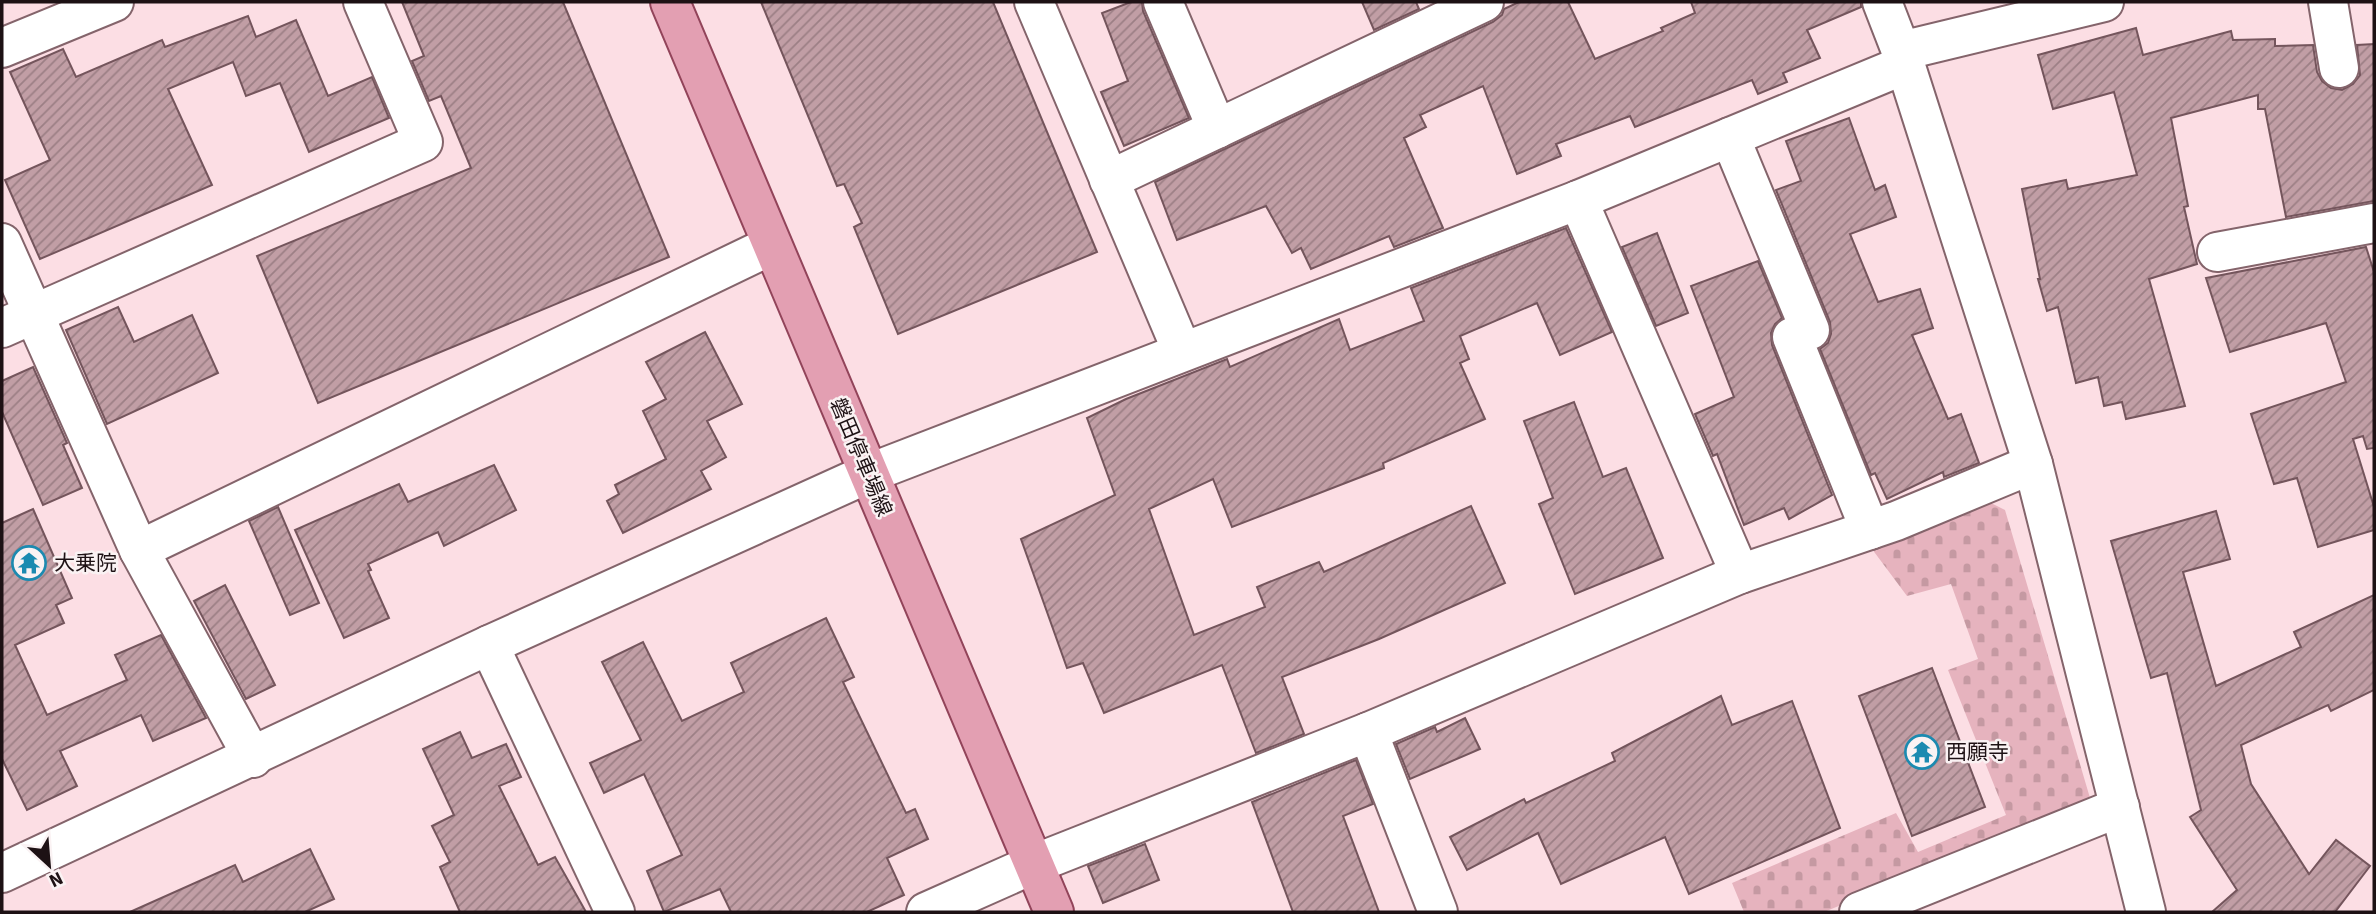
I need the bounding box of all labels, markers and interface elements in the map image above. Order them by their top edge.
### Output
street label: 磐田停車場線 [823,393,899,521]
temple icon: 大乗院 [10,544,48,582]
place label: 大乗院 [54,548,117,578]
temple icon: 西願寺 [1903,733,1941,771]
place label: 西願寺 [1946,737,2009,767]
north arrow [14,830,84,900]
text: N [44,864,67,894]

